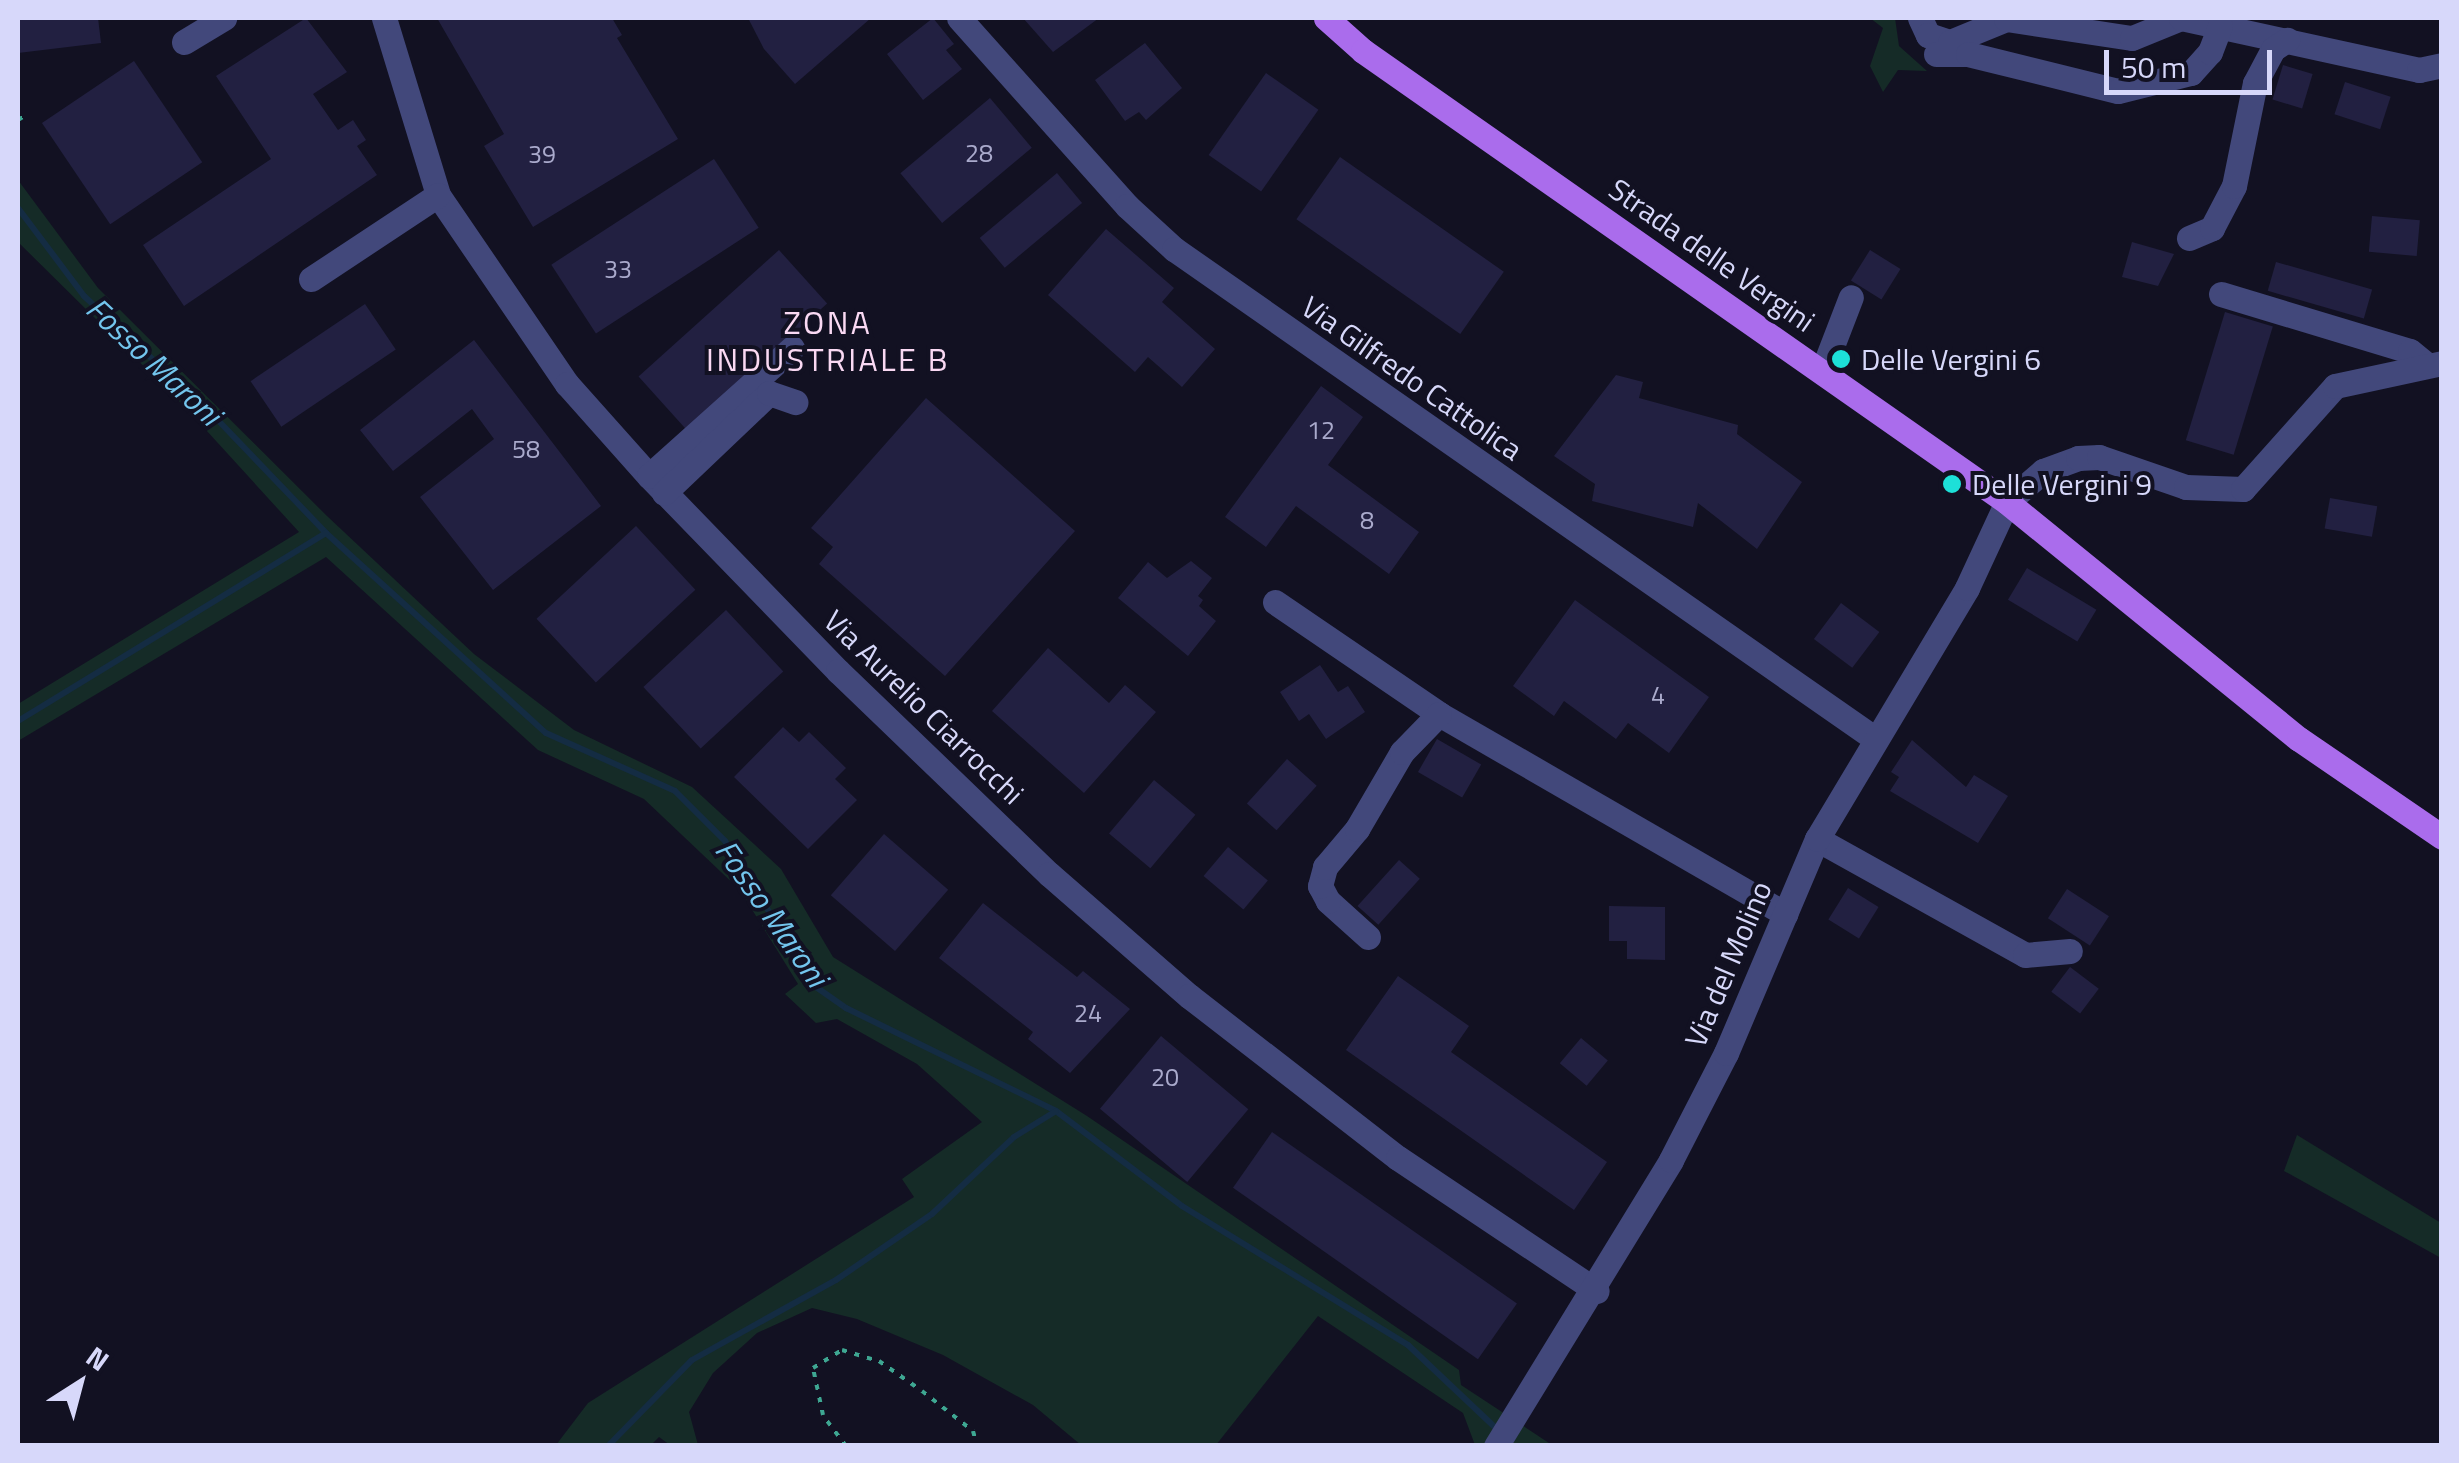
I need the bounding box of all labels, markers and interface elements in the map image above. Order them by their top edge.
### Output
scale bar [2109,30,2276,92]
text: 50 m [2121,44,2186,90]
house number: 28 [965,138,993,168]
house number: 39 [528,139,556,169]
street label: Strada delle Vergini [1602,171,1822,339]
house number: 33 [604,254,632,284]
street label: Via Gilfredo Cattolica [1295,288,1529,468]
water label: Fosso Maroni [79,289,229,433]
district label: ZONA INDUSTRIALE B [706,304,950,379]
place label: Delle Vergini 6 [1861,341,2041,377]
marker: Delle Vergini 6 [1830,348,1852,370]
house number: 12 [1307,415,1335,445]
house number: 58 [512,434,540,464]
place label: Delle Vergini 9 [1972,466,2152,502]
marker: Delle Vergini 9 [1941,473,1963,495]
house number: 8 [1360,505,1374,535]
street label: Via Aurelio Ciarrocchi [817,603,1031,811]
house number: 4 [1651,680,1665,710]
water label: Fosso Maroni [708,832,836,994]
street label: Via del Molino [1677,876,1779,1052]
house number: 24 [1074,998,1102,1028]
house number: 20 [1151,1062,1179,1092]
north arrow [30,1333,130,1433]
text: N [77,1335,118,1381]

